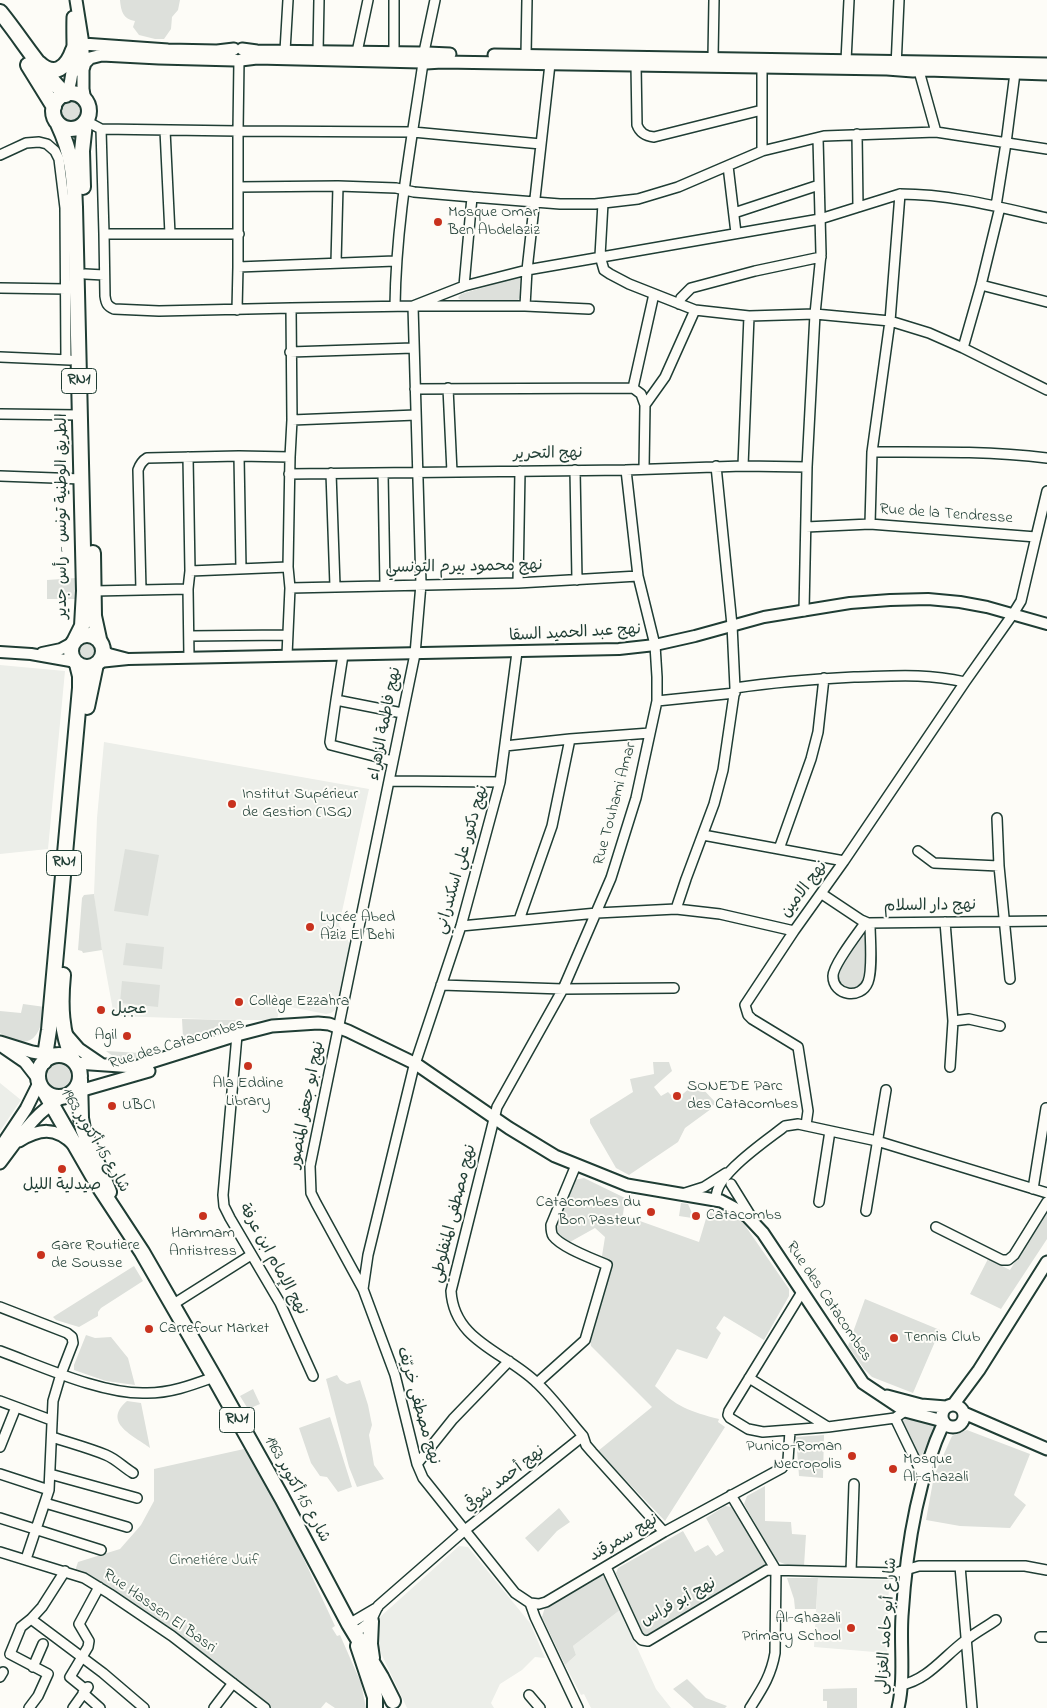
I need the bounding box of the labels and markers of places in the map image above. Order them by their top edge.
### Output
place label: Mosque Omar Ben Abdelaziz [448,203,540,241]
marker: Mosque Omar Ben Abdelaziz [432,216,444,228]
place label: Institut Supérieur de Gestion (ISG) [242,785,358,823]
marker: Institut Supérieur de Gestion (ISG) [226,798,238,810]
place label: Lycée Abed Aziz El Behi [320,908,395,946]
marker: Lycée Abed Aziz El Behi [304,921,316,933]
place label: Collège Ezzahra [249,992,349,1012]
marker: Collège Ezzahra [233,996,245,1008]
place label: عجبل [111,1000,147,1020]
marker: عجبل [95,1004,107,1016]
place label: Agil [94,1026,117,1046]
marker: Agil [121,1030,133,1042]
marker: Ala Eddine Library [242,1060,254,1072]
place label: Ala Eddine Library [213,1074,283,1112]
place label: SONEDE Parc des Catacombes [687,1077,798,1115]
marker: SONEDE Parc des Catacombes [671,1090,683,1102]
place label: UBCI [122,1096,155,1116]
marker: UBCI [106,1100,118,1112]
marker: صيدلية الليل [56,1163,68,1175]
place label: صيدلية الليل [23,1176,101,1196]
place label: Catacombes du Bon Pasteur [536,1193,641,1231]
marker: Catacombes du Bon Pasteur [645,1206,657,1218]
place label: Catacombs [706,1206,782,1226]
marker: Hammam Antistress [197,1210,209,1222]
marker: Catacombs [690,1210,702,1222]
place label: Hammam Antistress [169,1224,237,1262]
place label: Gare Routiere de Sousse [51,1236,140,1274]
marker: Gare Routiere de Sousse [35,1249,47,1261]
place label: Carrefour Market [159,1319,269,1339]
marker: Carrefour Market [143,1323,155,1335]
place label: Tennis Club [904,1328,980,1348]
marker: Tennis Club [888,1332,900,1344]
place label: Punico-Roman Necropolis [746,1437,842,1475]
marker: Punico-Roman Necropolis [846,1450,858,1462]
place label: Mosque Al-Ghazali [903,1450,969,1488]
marker: Mosque Al-Ghazali [887,1463,899,1475]
place label: Al-Ghazali Primary School [742,1609,841,1647]
marker: Al-Ghazali Primary School [845,1622,857,1634]

